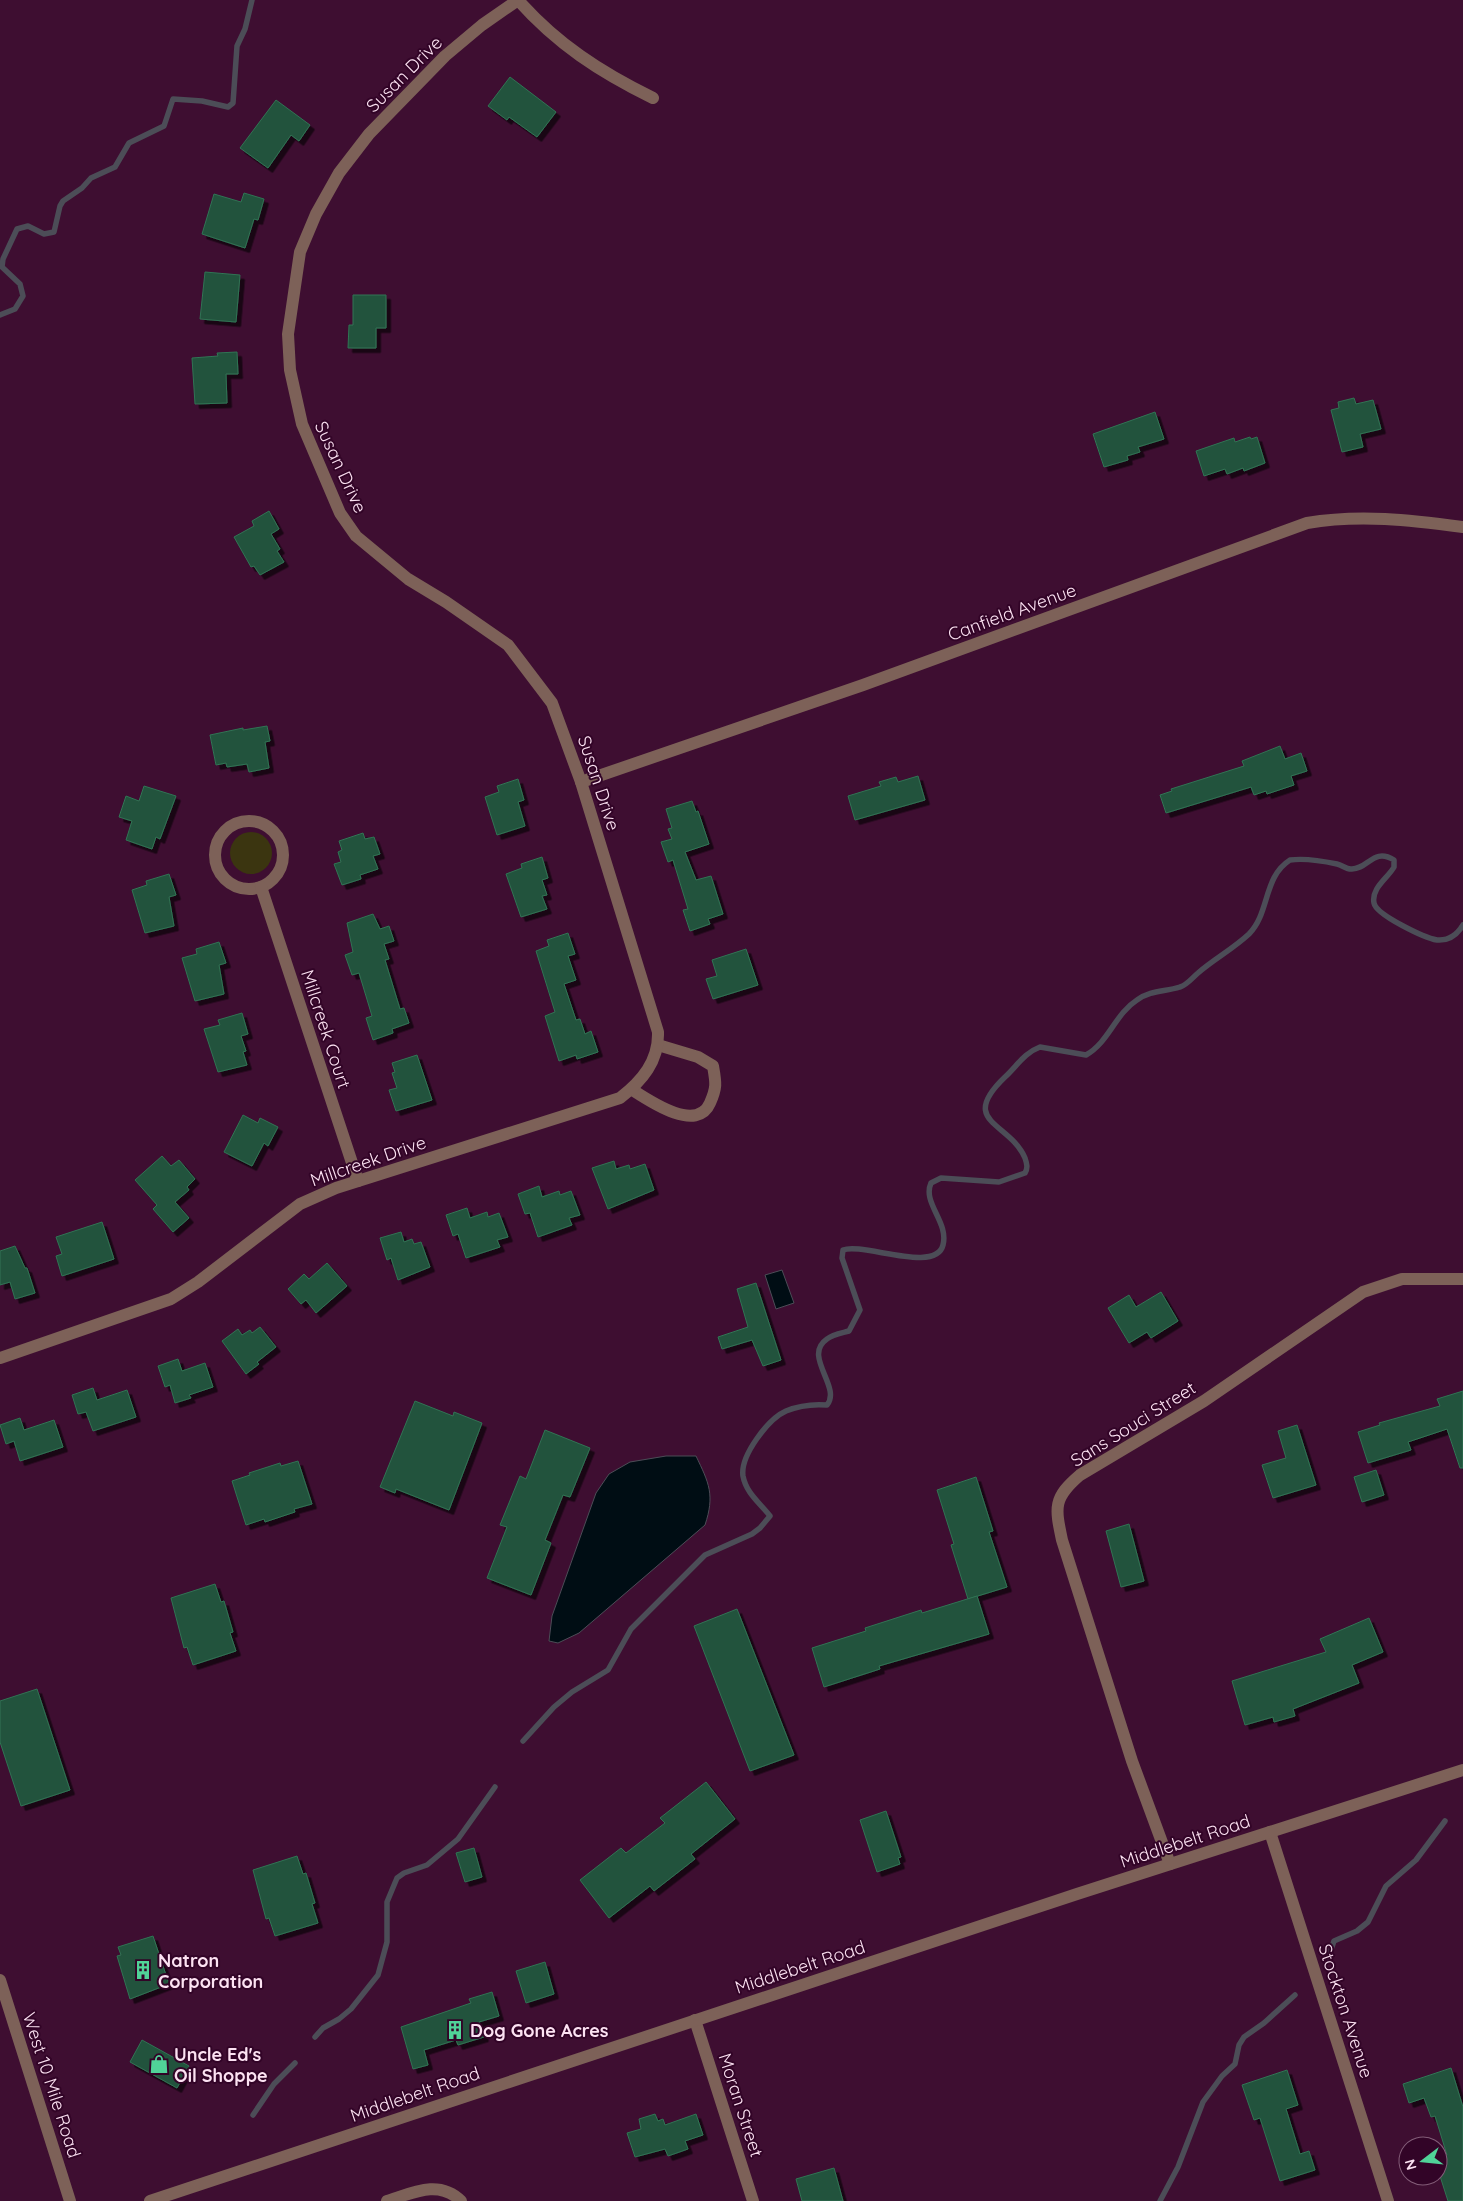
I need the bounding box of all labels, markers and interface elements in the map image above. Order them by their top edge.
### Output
street label: Susan Drive [361,31,447,117]
street label: Susan Drive [310,418,372,516]
street label: Canfield Avenue [945,578,1079,646]
street label: Susan Drive [573,733,625,833]
street label: Millcreek Court [296,967,356,1091]
street label: Millcreek Drive [307,1130,429,1192]
street label: Sans Souci Street [1066,1376,1200,1472]
street label: Middlebelt Road [1117,1809,1253,1873]
street label: Middlebelt Road [732,1935,868,1999]
street label: Stockton Avenue [1313,1941,1379,2081]
place label: Natron Corporation [158,1949,263,1993]
building icon: Natron Corporation [132,1959,154,1981]
street label: West 10 Mile Road [18,2009,86,2161]
building icon: Dog Gone Acres [444,2019,466,2041]
place label: Dog Gone Acres [470,2019,609,2042]
place label: Uncle Ed's Oil Shoppe [174,2043,268,2087]
street label: Moran Street [713,2050,769,2160]
shop icon: Uncle Ed's Oil Shoppe [148,2053,170,2075]
street label: Middlebelt Road [347,2061,483,2127]
north arrow [1398,2136,1448,2186]
text: N [1400,2157,1421,2172]

